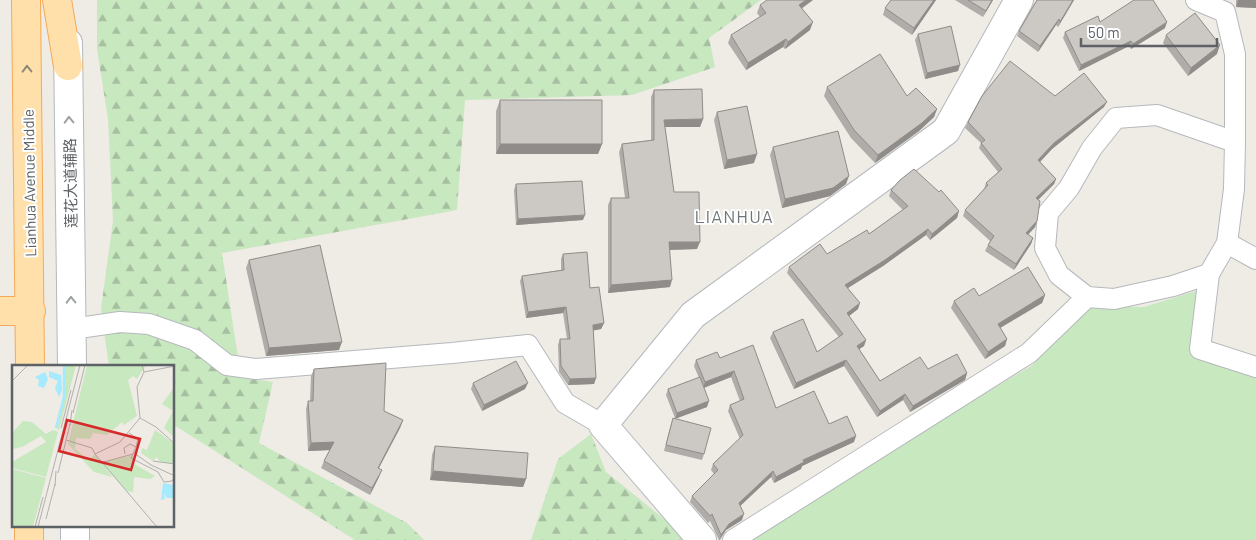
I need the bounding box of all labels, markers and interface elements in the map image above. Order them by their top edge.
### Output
scale bar [1081,15,1217,47]
text: 50 m [1088,23,1120,41]
one-way arrow [22,65,32,73]
street label: Lianhua Avenue Middle [19,109,39,257]
one-way arrow [64,116,74,124]
street label: 莲花大道辅路 [60,138,80,228]
district label: LIANHUA [694,205,774,227]
one-way arrow [66,296,77,304]
inset map [12,365,175,528]

